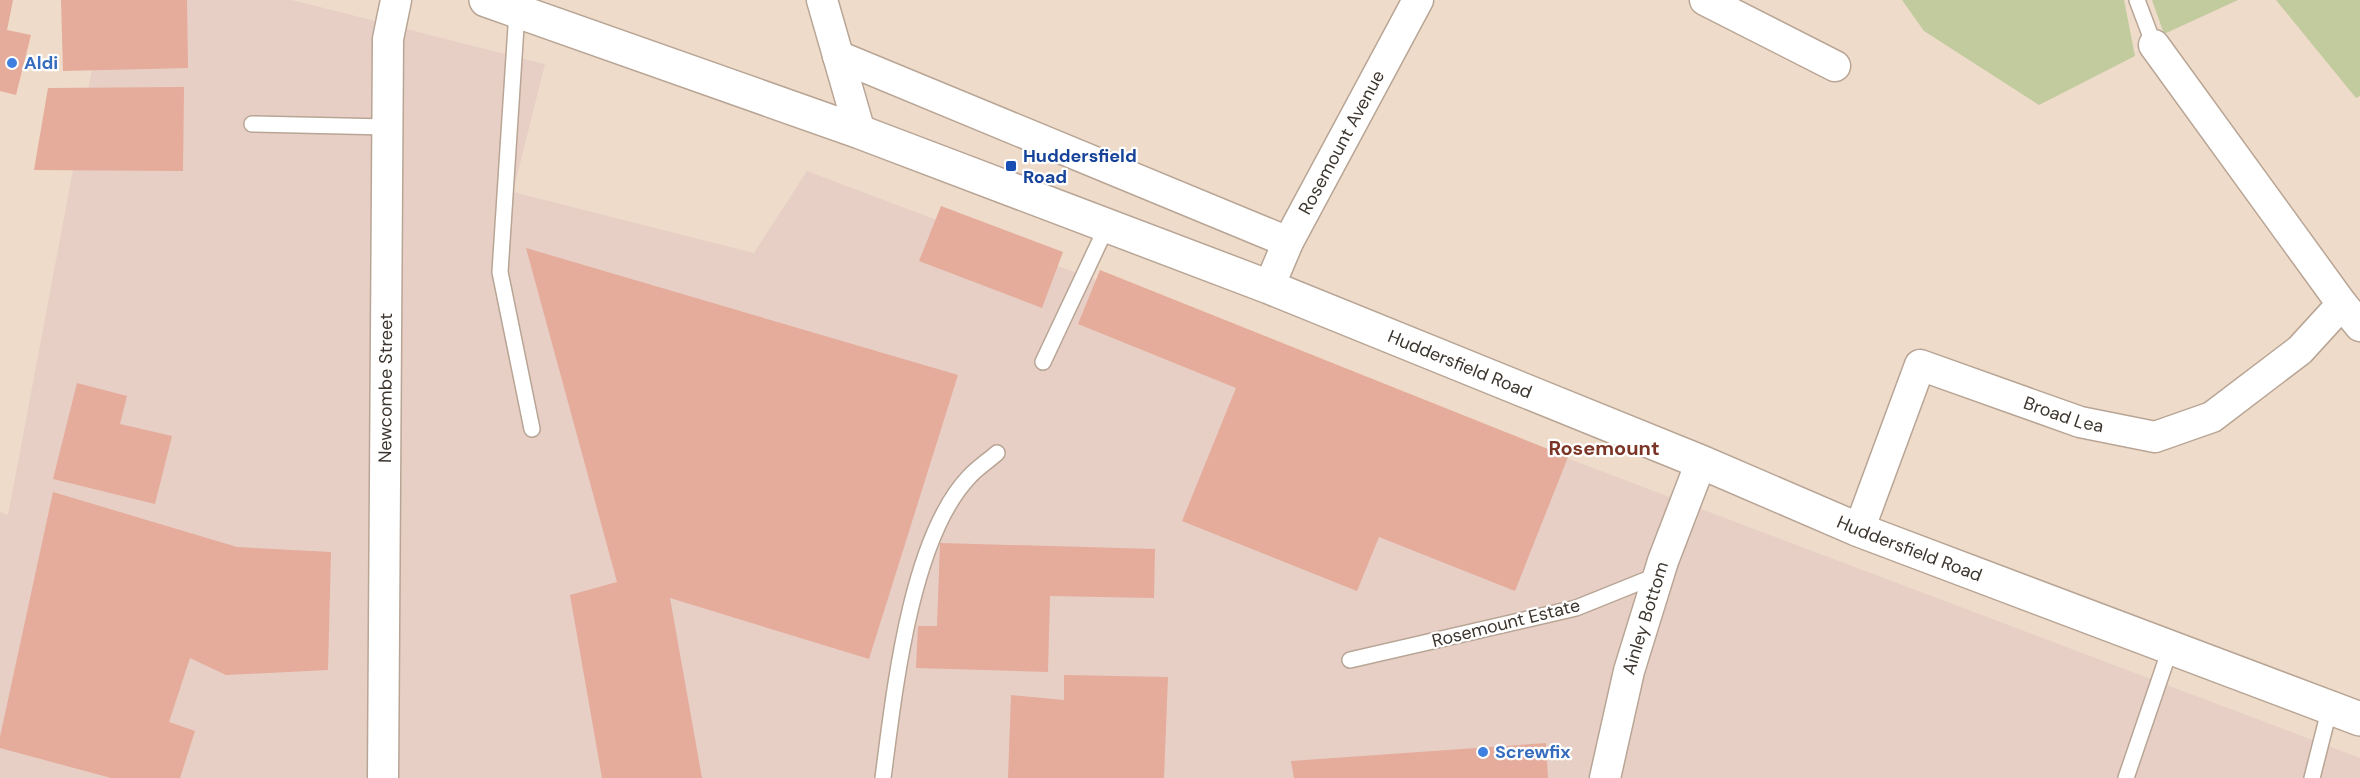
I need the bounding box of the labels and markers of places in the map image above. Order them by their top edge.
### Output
place label: Aldi [24,51,58,75]
marker: Aldi [5,56,19,70]
place label: Huddersfield Road [1023,144,1137,189]
marker: Huddersfield Road [1004,159,1018,173]
place label: Screwfix [1495,740,1571,764]
marker: Screwfix [1476,745,1490,759]

